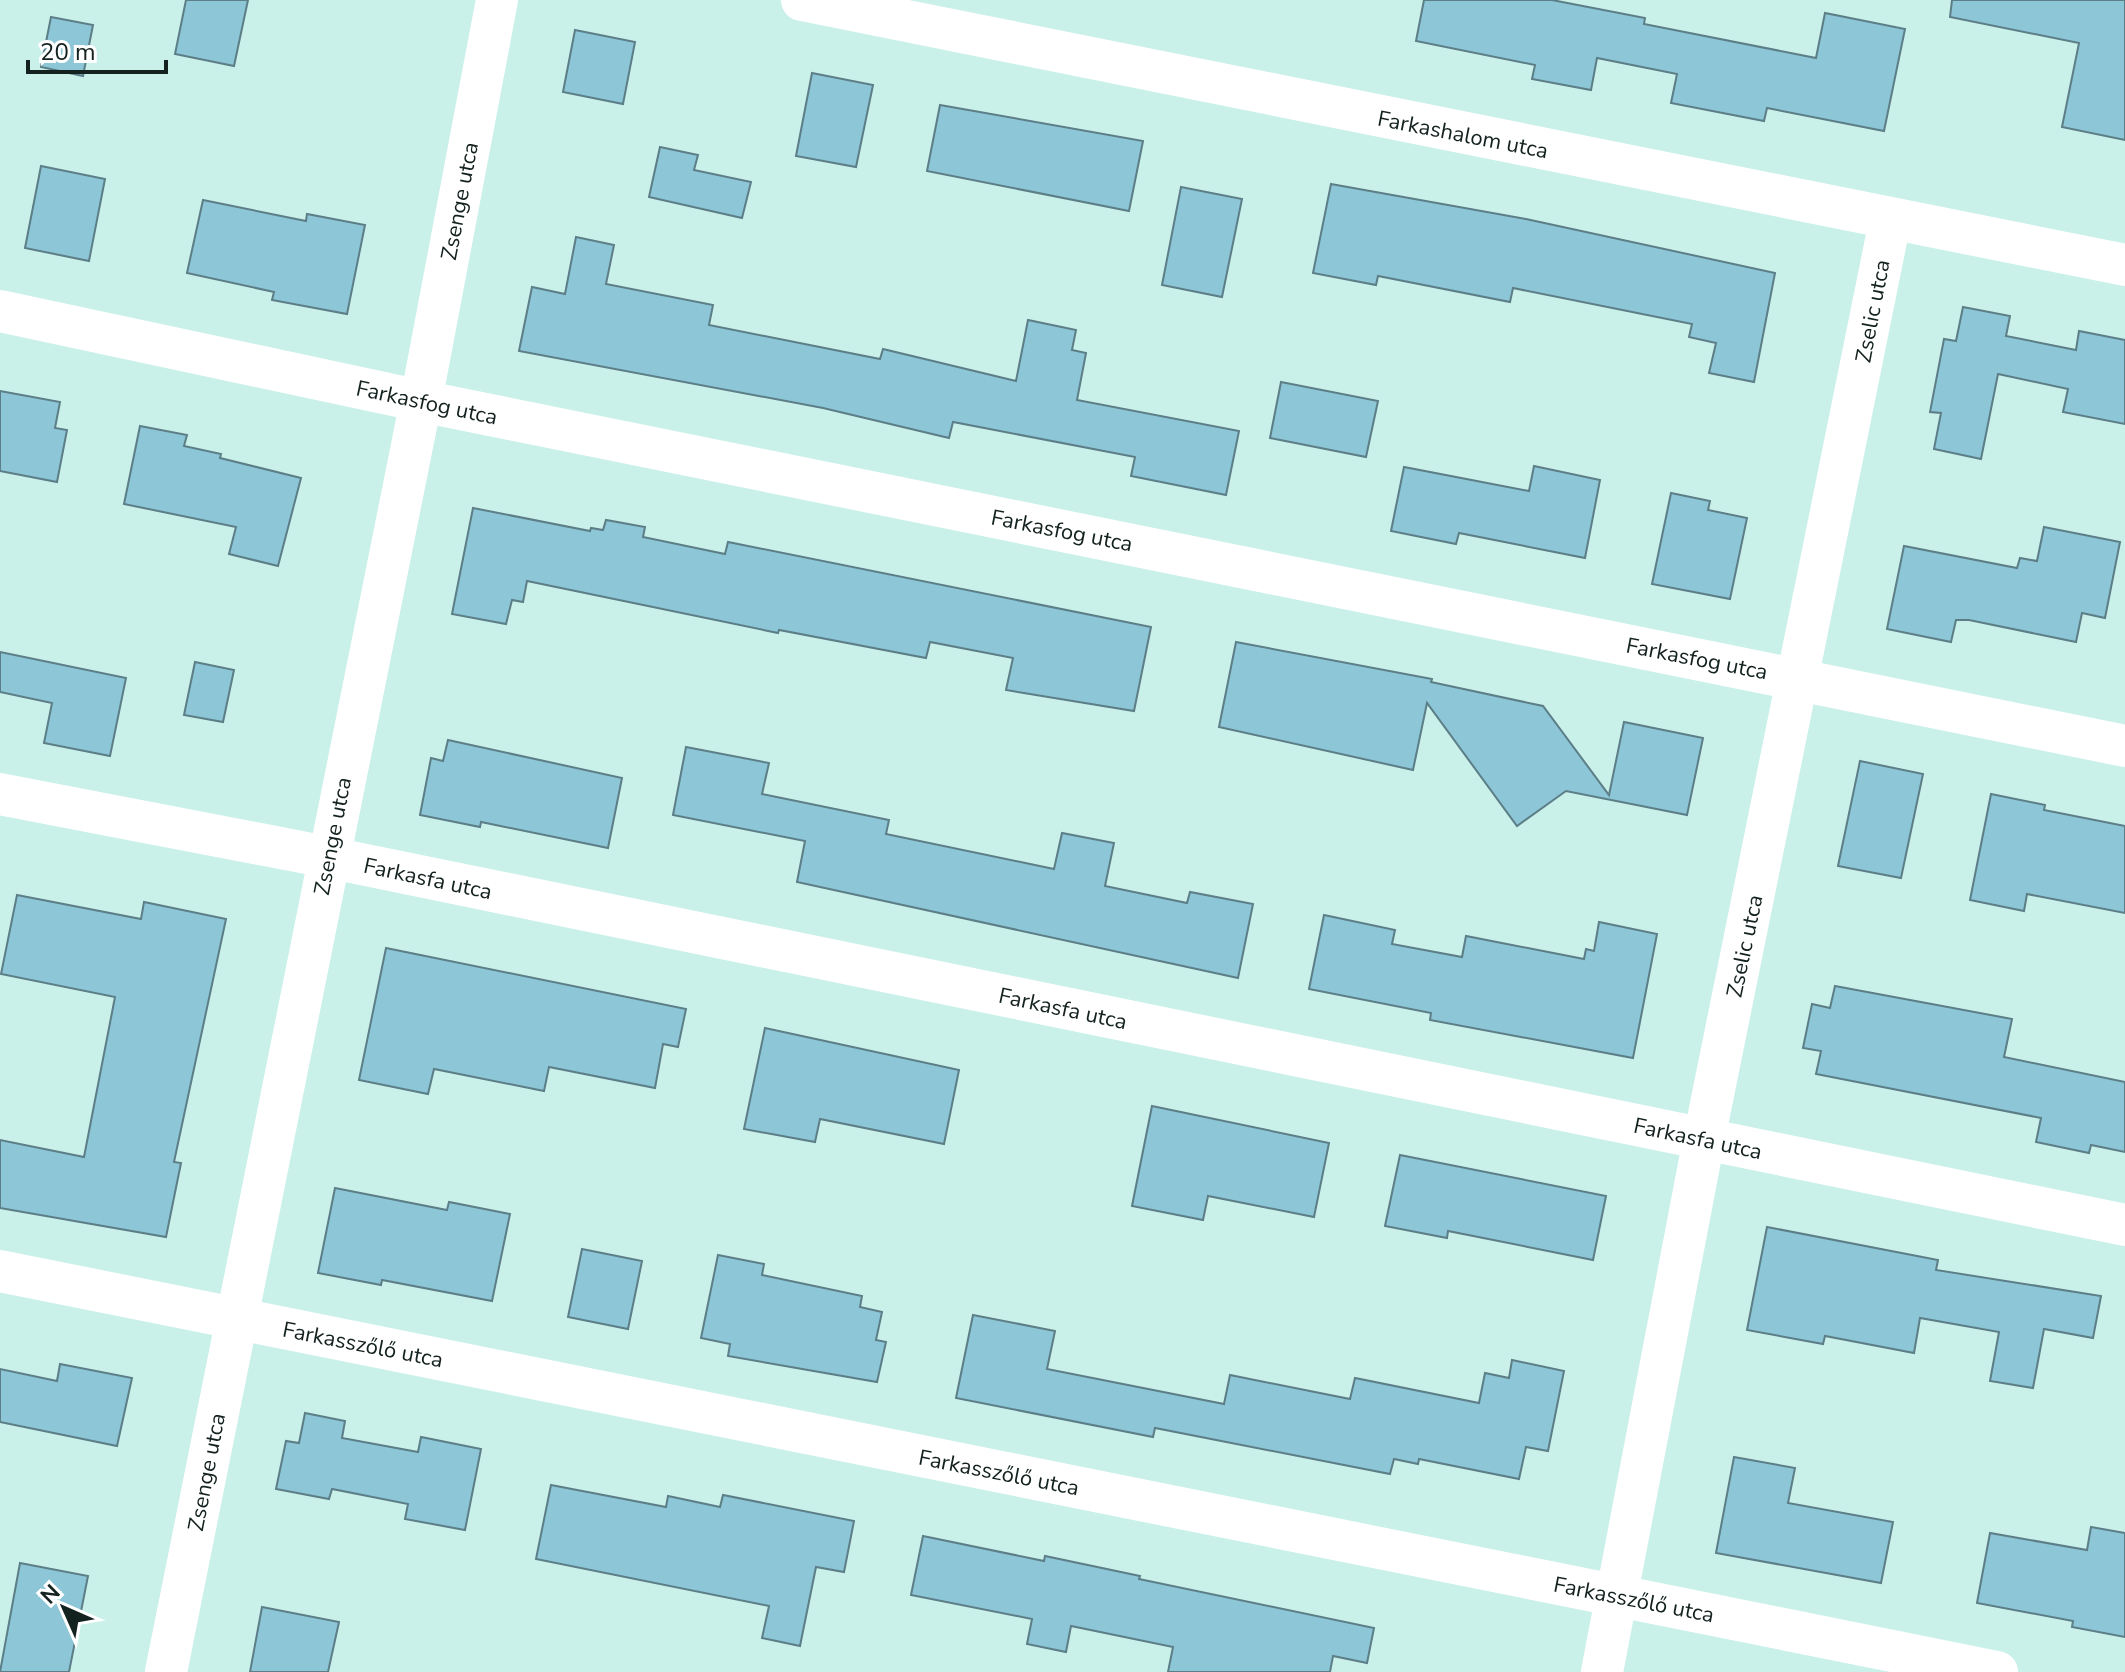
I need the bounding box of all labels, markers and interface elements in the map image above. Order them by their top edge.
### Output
scale bar [28,24,166,74]
text: 20 m [40,36,96,68]
street label: Farkashalom utca [1375,104,1551,166]
street label: Zsenge utca [434,140,486,263]
street label: Zselic utca [1848,257,1898,365]
street label: Farkasfog utca [353,373,500,433]
street label: Farkasfog utca [988,503,1135,559]
street label: Farkasfog utca [1623,631,1770,687]
street label: Zsenge utca [307,775,359,898]
street label: Farkasfa utca [361,851,495,907]
street label: Zselic utca [1719,892,1770,1000]
street label: Farkasfa utca [996,981,1130,1037]
street label: Farkasfa utca [1631,1111,1765,1167]
street label: Farkasszőlő utca [280,1315,446,1375]
street label: Zsenge utca [181,1411,233,1534]
street label: Farkasszőlő utca [916,1443,1082,1503]
north arrow [24,1568,104,1648]
street label: Farkasszőlő utca [1551,1570,1717,1630]
text: N [34,1578,67,1611]

